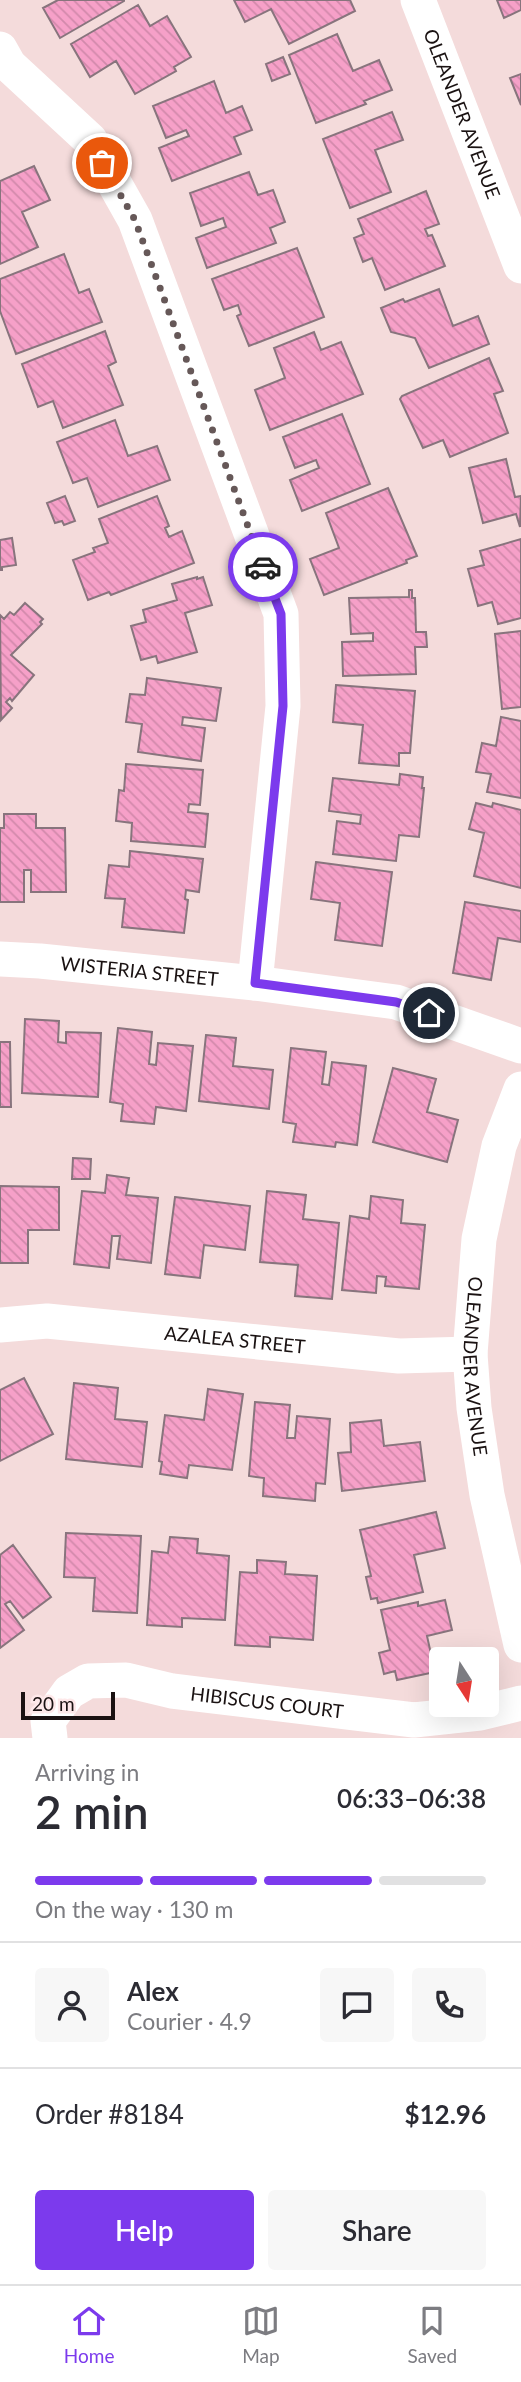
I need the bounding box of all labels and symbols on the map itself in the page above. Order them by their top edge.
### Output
street label: OLEANDER AVENUE [419,25,506,202]
pin [72,133,132,193]
courier [228,532,298,602]
street label: WISTERIA STREET [59,951,220,990]
pin [399,983,459,1043]
street label: OLEANDER AVENUE [459,1276,493,1457]
street label: AZALEA STREET [163,1321,307,1358]
north arrow [429,1647,499,1717]
street label: HIBISCUS COURT [189,1681,345,1722]
scale bar [21,1689,116,1721]

